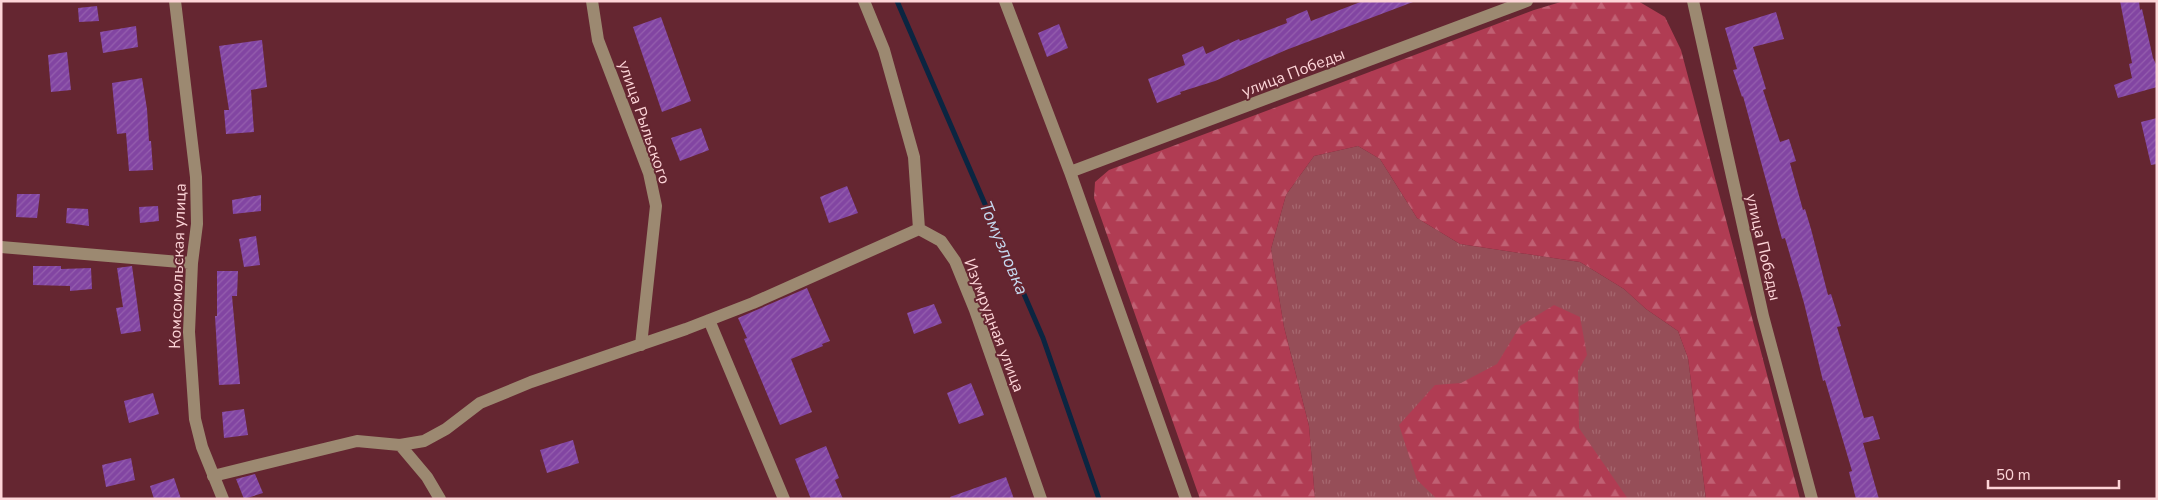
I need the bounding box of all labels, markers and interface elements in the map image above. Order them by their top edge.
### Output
street label: улица Победы [1239,43,1348,103]
street label: улица Рыльского [613,58,675,187]
street label: Комсомольская улица [164,183,192,349]
street label: улица Победы [1740,192,1786,303]
water label: Томузловка [974,198,1034,298]
street label: Изумрудная улица [959,256,1030,395]
scale bar [1988,458,2119,490]
text: 50 m [1996,465,2031,485]

